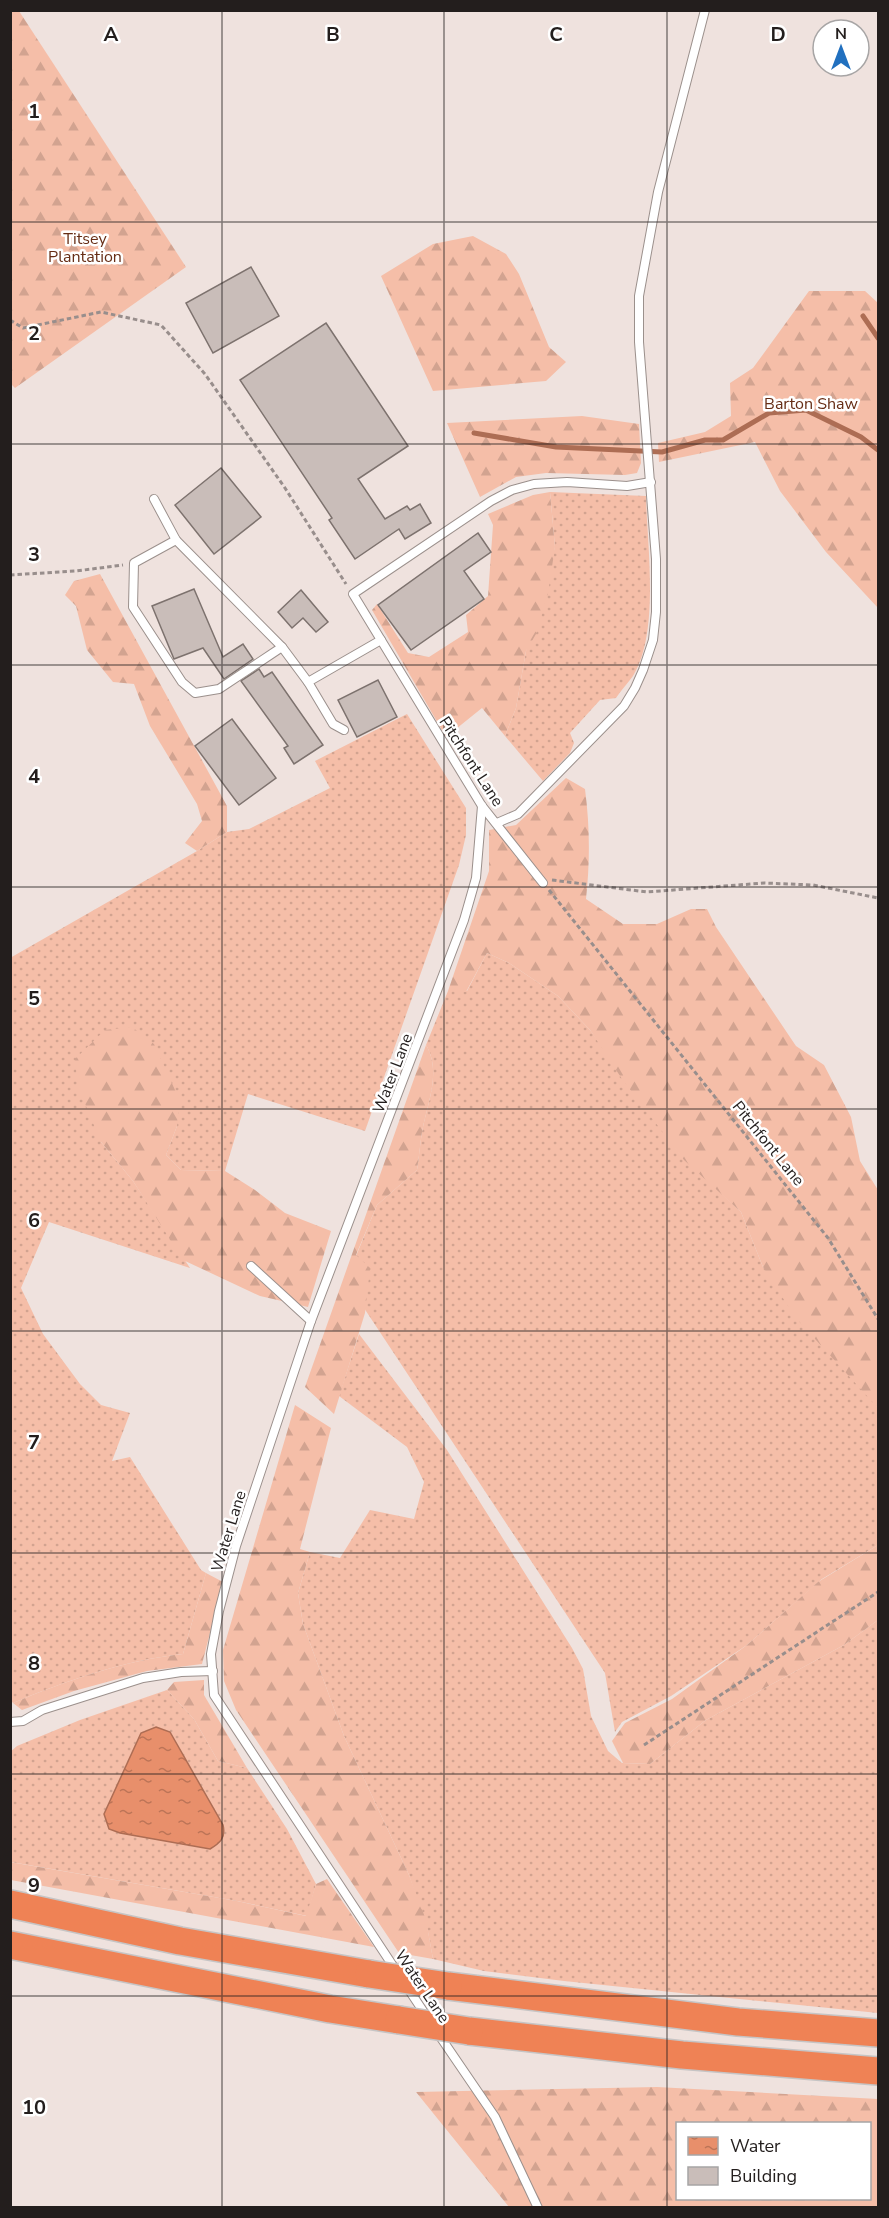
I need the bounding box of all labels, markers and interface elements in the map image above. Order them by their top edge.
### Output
north arrow [811,18,871,78]
text: A [104,21,119,48]
text: B [326,21,340,48]
text: C [549,21,563,48]
text: D [770,21,786,48]
text: N [835,23,847,45]
text: 1 [28,98,40,125]
park label: Titsey Plantation [48,228,122,268]
text: 2 [28,320,40,347]
park label: Barton Shaw [764,393,858,415]
text: 3 [28,541,40,568]
street label: Pitchfont Lane [434,712,509,811]
text: 4 [28,763,40,790]
text: 5 [28,985,40,1012]
street label: Water Lane [368,1030,418,1116]
street label: Pitchfont Lane [727,1097,809,1191]
text: 6 [28,1207,40,1234]
text: 7 [28,1429,40,1456]
street label: Water Lane [206,1488,252,1575]
text: 8 [28,1650,40,1677]
text: 9 [28,1872,40,1899]
street label: Water Lane [390,1946,455,2027]
text: 10 [22,2094,46,2121]
legend [676,2122,871,2200]
text: Water [730,2134,781,2158]
text: Building [730,2164,797,2188]

